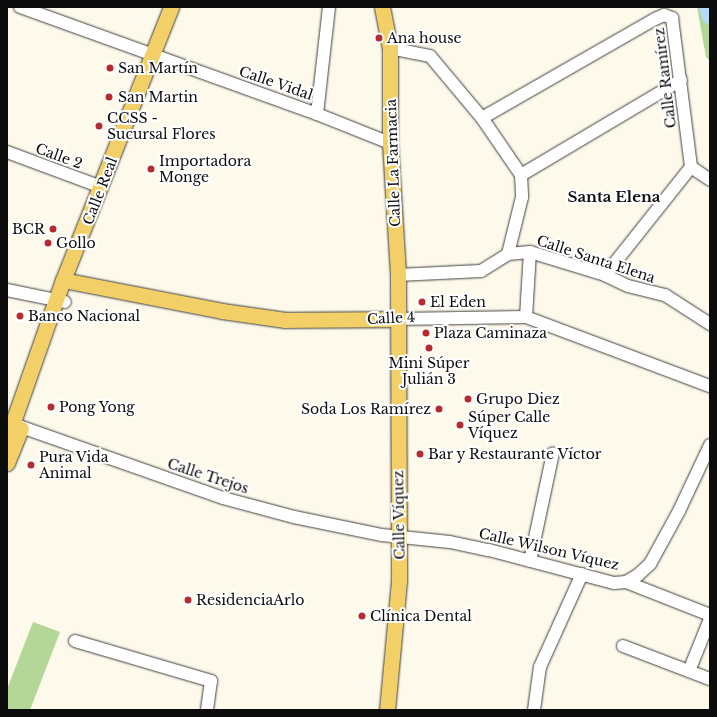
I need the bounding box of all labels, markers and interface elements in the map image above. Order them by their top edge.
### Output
street label: Calle Ramírez [651,27,679,129]
place label: Ana house [387,30,462,46]
marker: Ana house [374,33,384,43]
place label: San Martín [118,60,198,76]
street label: Calle Vidal [237,62,315,104]
marker: San Martín [105,63,115,73]
place label: San Martin [118,89,198,105]
marker: San Martin [103,91,115,103]
street label: Calle La Farmacia [382,99,404,227]
place label: CCSS - Sucursal Flores [107,110,216,142]
marker: CCSS - Sucursal Flores [94,121,104,131]
street label: Calle 2 [33,140,85,172]
place label: Importadora Monge [159,153,251,186]
street label: Calle Real [79,155,121,227]
marker: Importadora Monge [146,164,156,174]
district label: Santa Elena [568,188,660,206]
place label: BCR [12,221,45,237]
marker: BCR [48,224,58,234]
street label: Calle Santa Elena [535,232,657,286]
place label: Gollo [56,235,96,251]
marker: Gollo [43,238,53,248]
place label: El Eden [430,294,486,310]
marker: El Eden [417,297,427,307]
place label: Banco Nacional [28,308,140,324]
street label: Calle 4 [366,308,416,328]
marker: Banco Nacional [15,311,25,321]
place label: Plaza Caminaza [434,325,547,341]
marker: Plaza Caminaza [421,328,431,338]
marker: Mini Súper Julián 3 [424,343,434,353]
place label: Mini Súper Julián 3 [388,355,470,388]
place label: Grupo Diez [476,391,560,407]
marker: Grupo Diez [463,394,473,404]
place label: Pong Yong [59,399,135,415]
place label: Soda Los Ramírez [301,401,431,417]
marker: Pong Yong [46,402,56,412]
marker: Soda Los Ramírez [434,404,444,414]
place label: Súper Calle Víquez [468,409,551,442]
marker: Súper Calle Víquez [455,420,465,430]
place label: Bar y Restaurante Víctor [428,446,603,462]
place label: Pura Vida Animal [39,449,109,482]
marker: Bar y Restaurante Víctor [415,449,425,459]
street label: Calle Trejos [165,455,251,497]
marker: Pura Vida Animal [26,460,36,470]
street label: Calle Víquez [390,470,408,560]
street label: Calle Wilson Víquez [477,525,621,573]
place label: ResidenciaArlo [196,592,304,608]
marker: ResidenciaArlo [183,595,193,605]
place label: Clínica Dental [370,608,472,624]
marker: Clínica Dental [357,611,367,621]

